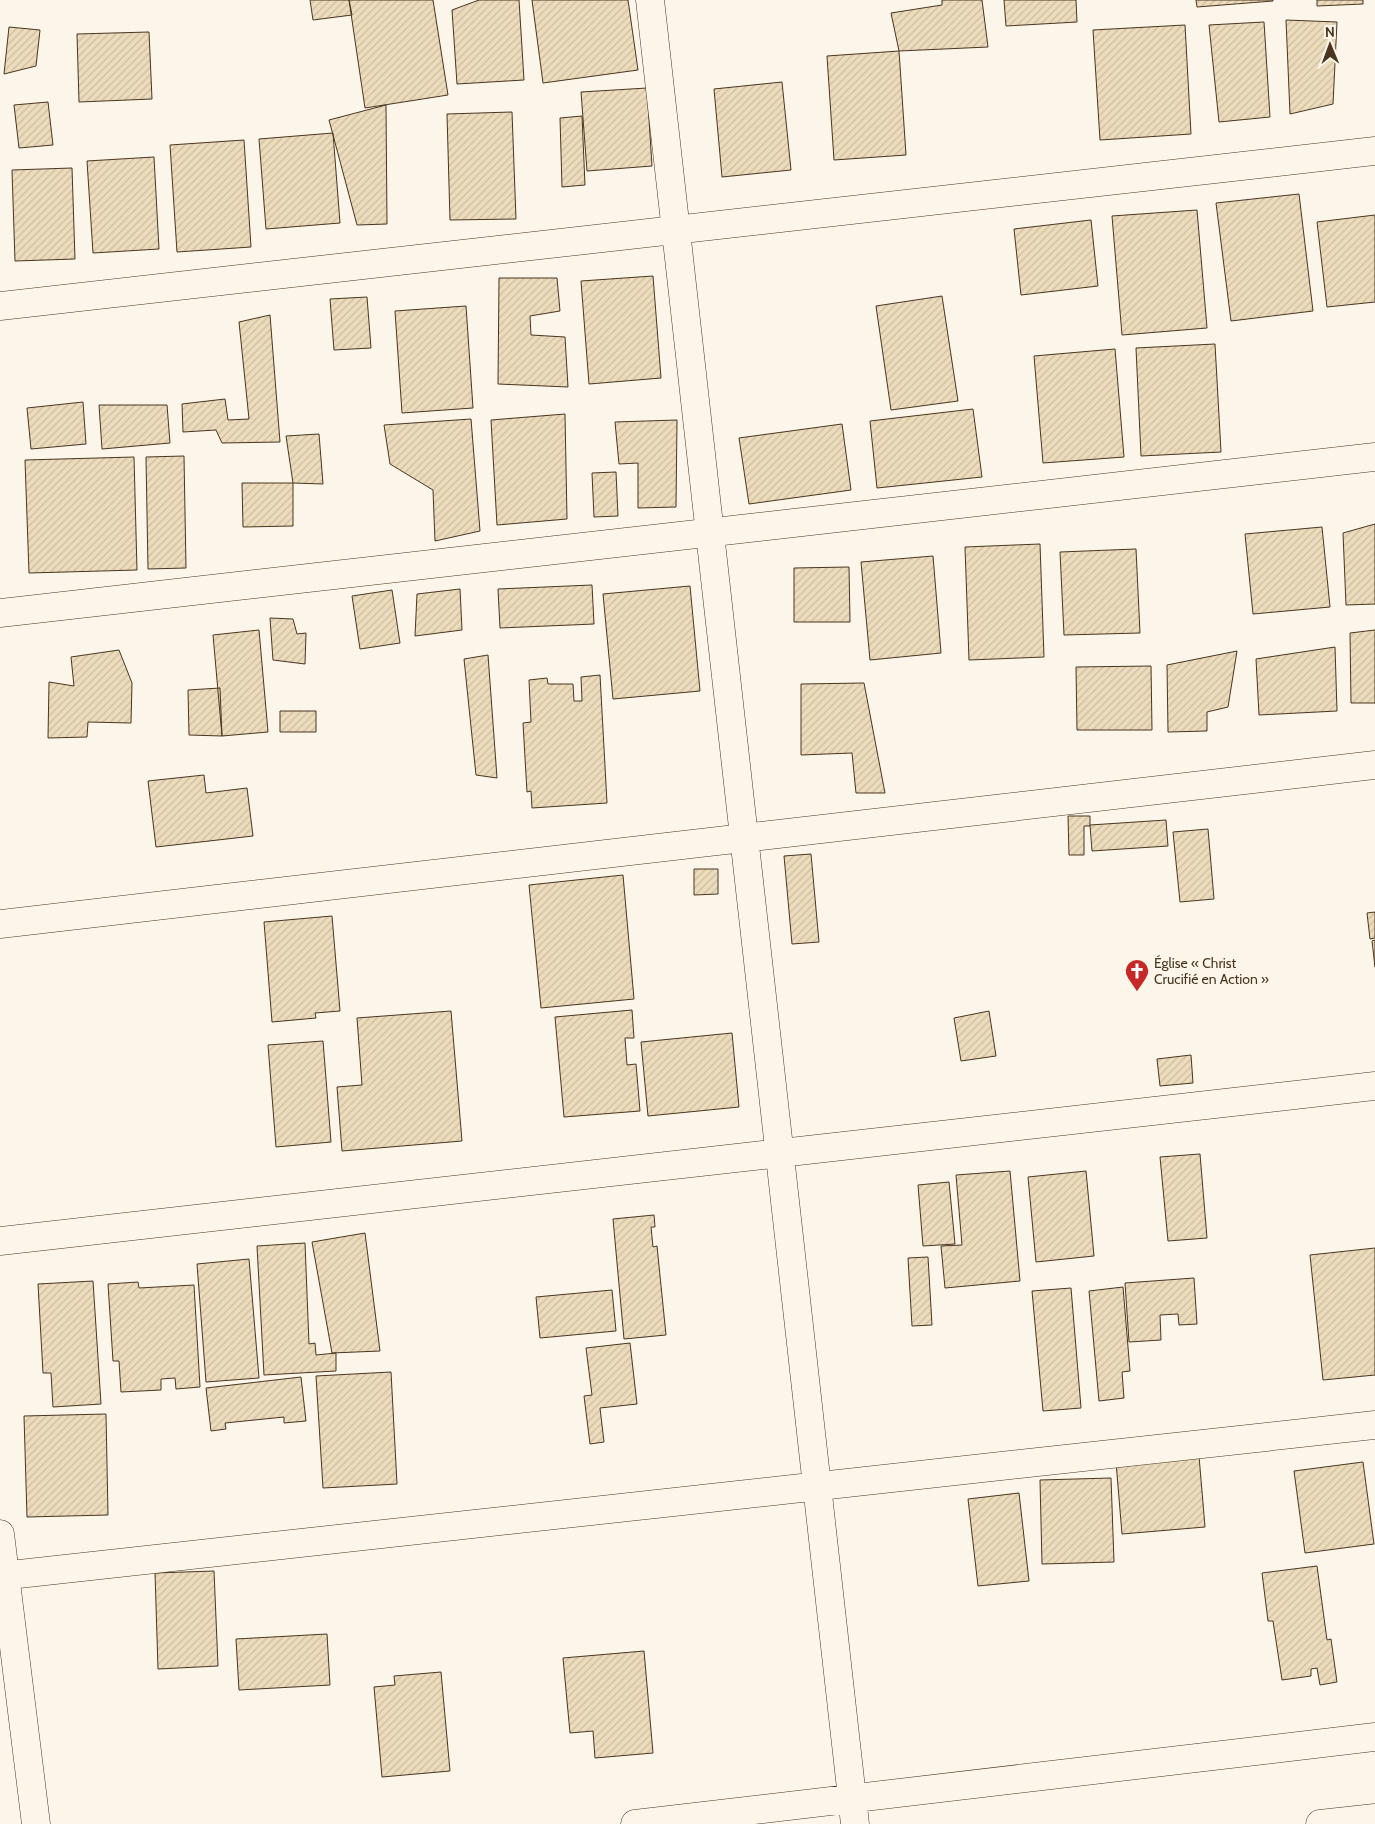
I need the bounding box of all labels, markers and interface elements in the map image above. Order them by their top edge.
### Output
north arrow [1305,20,1355,70]
text: N [1325,23,1335,41]
place label: Église « Christ Crucifié en Action » [1154,954,1269,988]
church icon: Église « Christ Crucifié en Action » [1124,958,1150,992]

